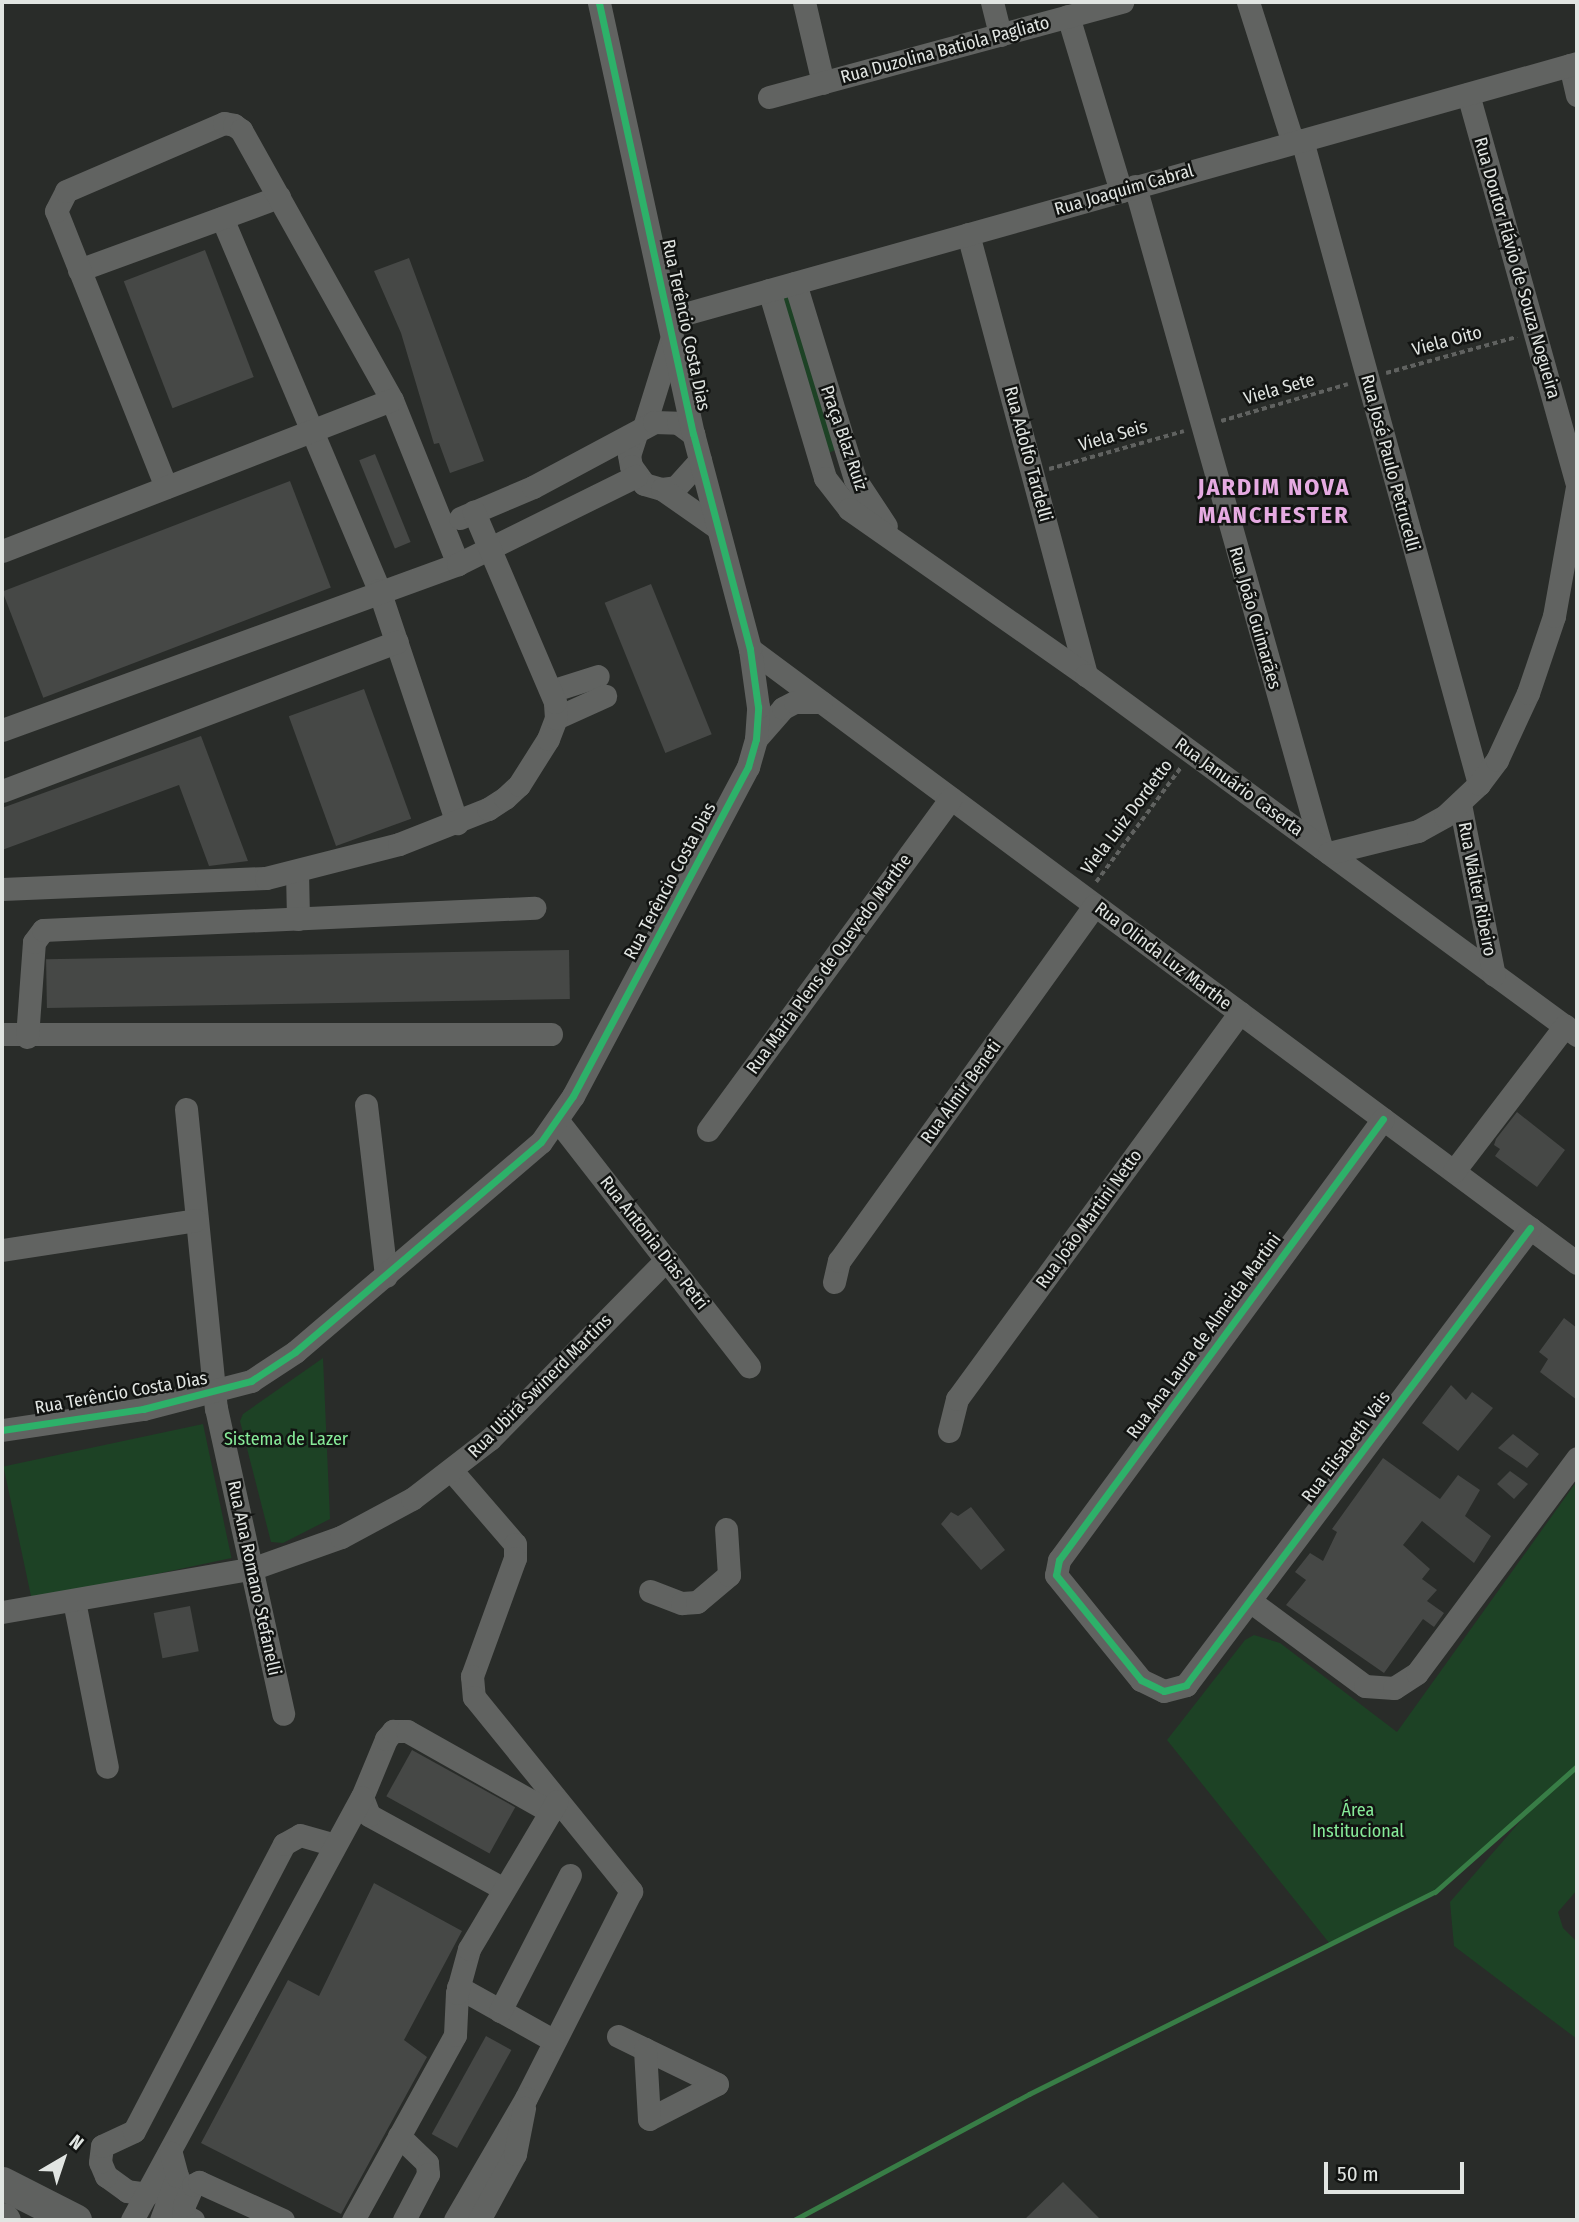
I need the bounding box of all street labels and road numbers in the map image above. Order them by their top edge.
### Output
street label: Rua Duzolina Batiola Pagliato [838,12,1052,88]
street label: Rua Doutor Flávio de Souza Nogueira [1469,135,1565,401]
street label: Rua Joaquim Cabral [1052,160,1196,220]
street label: Rua Terêncio Costa Dias [657,237,715,413]
street label: Viela Oito [1410,321,1484,361]
street label: Viela Sete [1241,369,1317,409]
street label: Rua José Paulo Petrucelli [1356,372,1424,554]
street label: Praça Blaz Ruiz [816,383,872,493]
street label: Rua Adolfo Tardelli [1000,384,1056,524]
street label: Viela Seis [1076,416,1150,456]
street label: Rua João Guimarães [1224,544,1286,692]
street label: Rua Januário Caserta [1171,733,1307,841]
street label: Viela Luiz Dordetto [1077,755,1177,879]
street label: Rua Terêncio Costa Dias [619,799,721,963]
street label: Rua Walter Ribeiro [1453,820,1501,958]
street label: Rua Maria Plens de Quevedo Marthe [742,850,916,1078]
street label: Rua Olinda Luz Marthe [1090,898,1236,1014]
street label: Rua Almir Beneti [916,1036,1006,1148]
street label: Rua João Martini Netto [1031,1145,1147,1293]
street label: Rua Antonia Dias Petri [595,1172,713,1314]
street label: Rua Ana Laura de Almeida Martini [1122,1229,1286,1443]
street label: Rua Ubirá Swinerd Martins [464,1310,616,1462]
street label: Rua Terêncio Costa Dias [33,1367,209,1419]
street label: Rua Elisabeth Vais [1297,1387,1395,1507]
street label: Rua Ana Romano Stefanelli [223,1478,285,1678]

